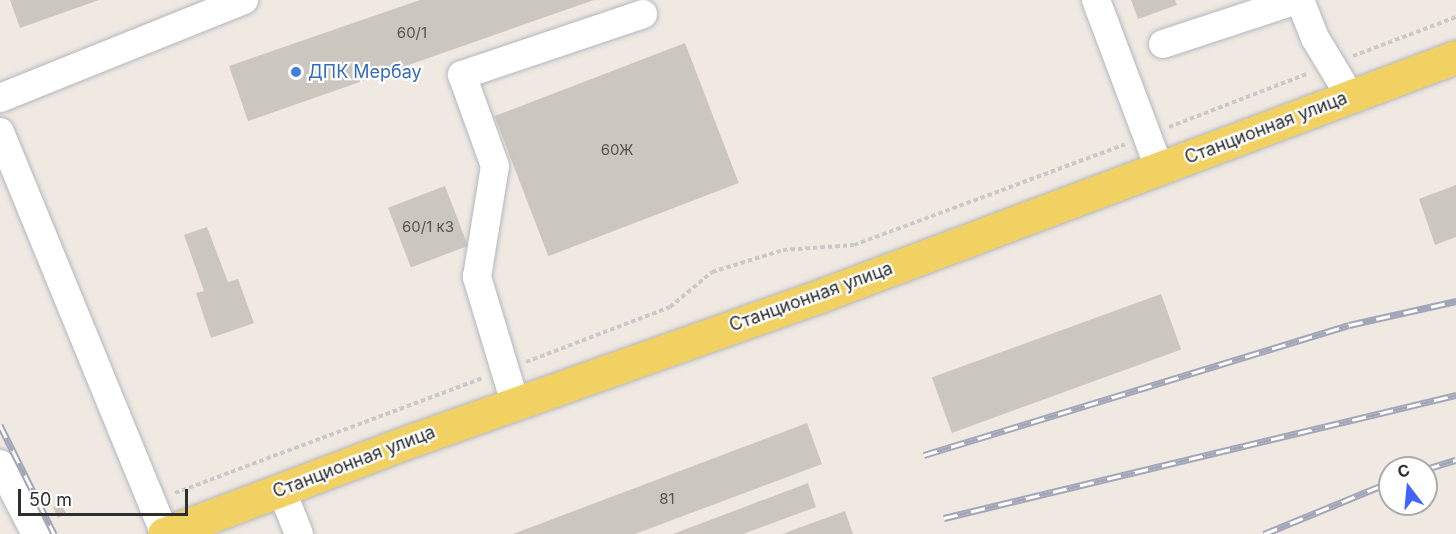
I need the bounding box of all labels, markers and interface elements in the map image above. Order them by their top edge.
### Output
house number: 60/1 [397,24,427,42]
place label: ДПК Мербау [308,61,422,83]
marker: ДПК Мербау [289,65,303,79]
street label: Станционная улица [1182,87,1350,169]
house number: 60Ж [601,141,633,159]
house number: 60/1 к3 [402,218,454,236]
street label: Станционная улица [726,257,896,337]
street label: Станционная улица [270,421,438,503]
north arrow [1378,456,1438,516]
text: С [1395,459,1412,482]
scale bar [21,477,190,515]
text: 50 m [29,489,72,510]
house number: 81 [659,490,675,508]

